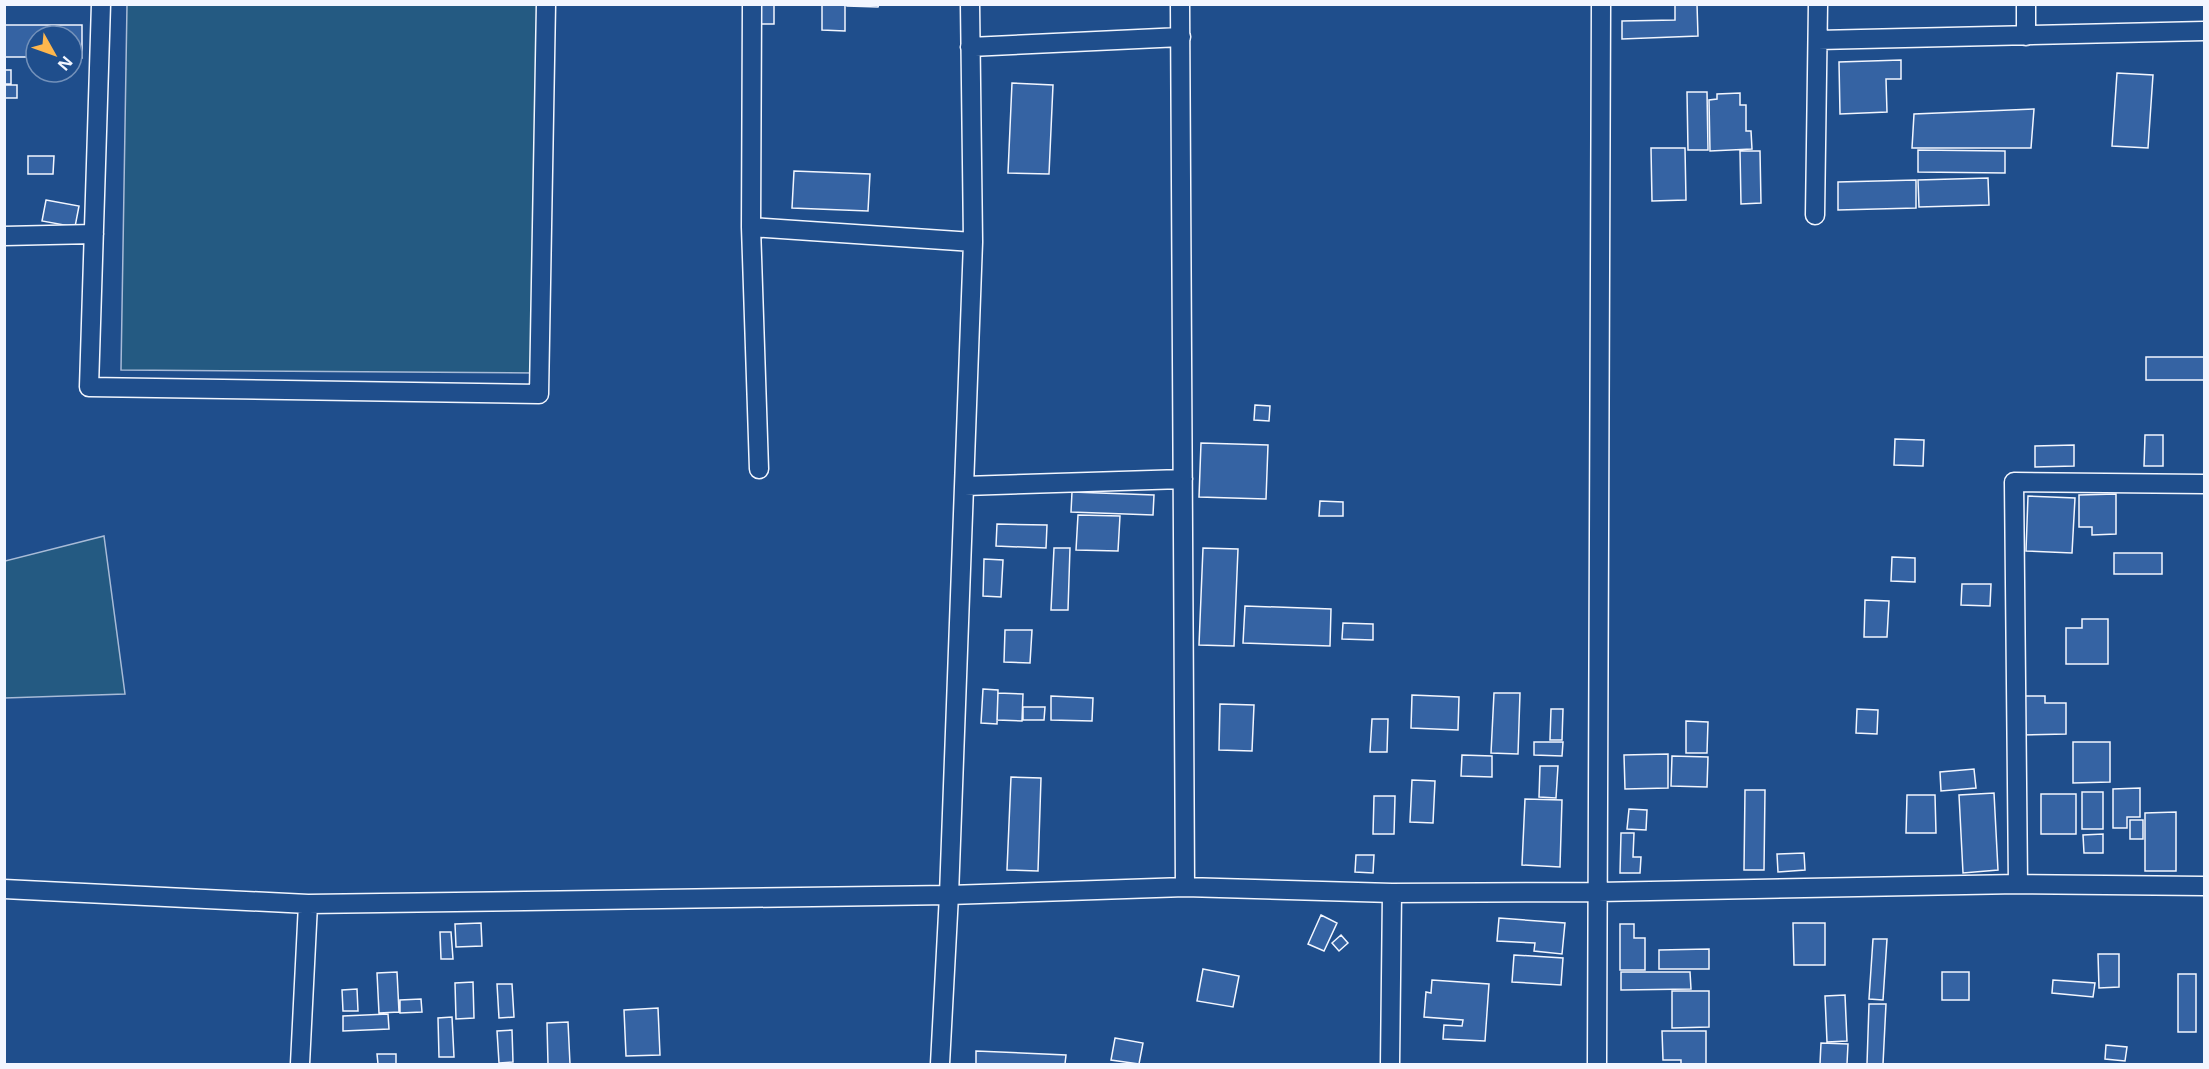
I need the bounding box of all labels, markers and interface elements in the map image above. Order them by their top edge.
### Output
north arrow [24,24,84,84]
text: N [53,52,78,76]

